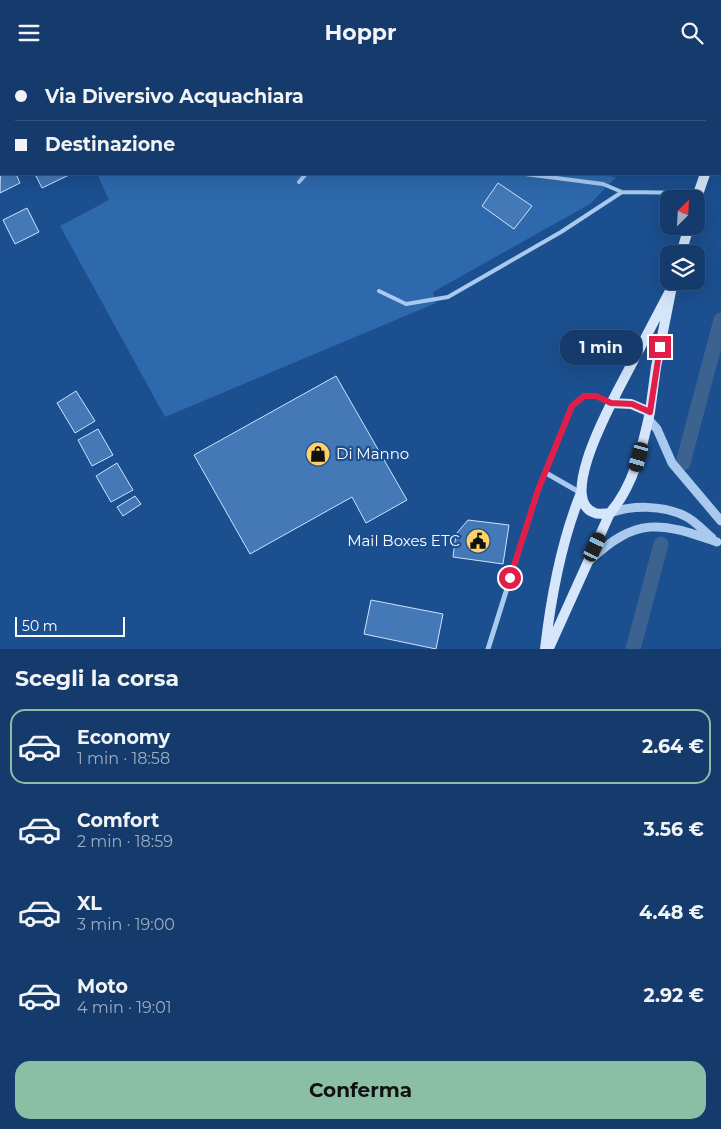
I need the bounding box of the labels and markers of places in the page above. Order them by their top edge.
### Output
shop icon: Di Manno [305,441,331,467]
place label: Di Manno [336,444,409,463]
public building icon: Mail Boxes ETC [465,528,491,554]
place label: Mail Boxes ETC [347,531,460,550]

